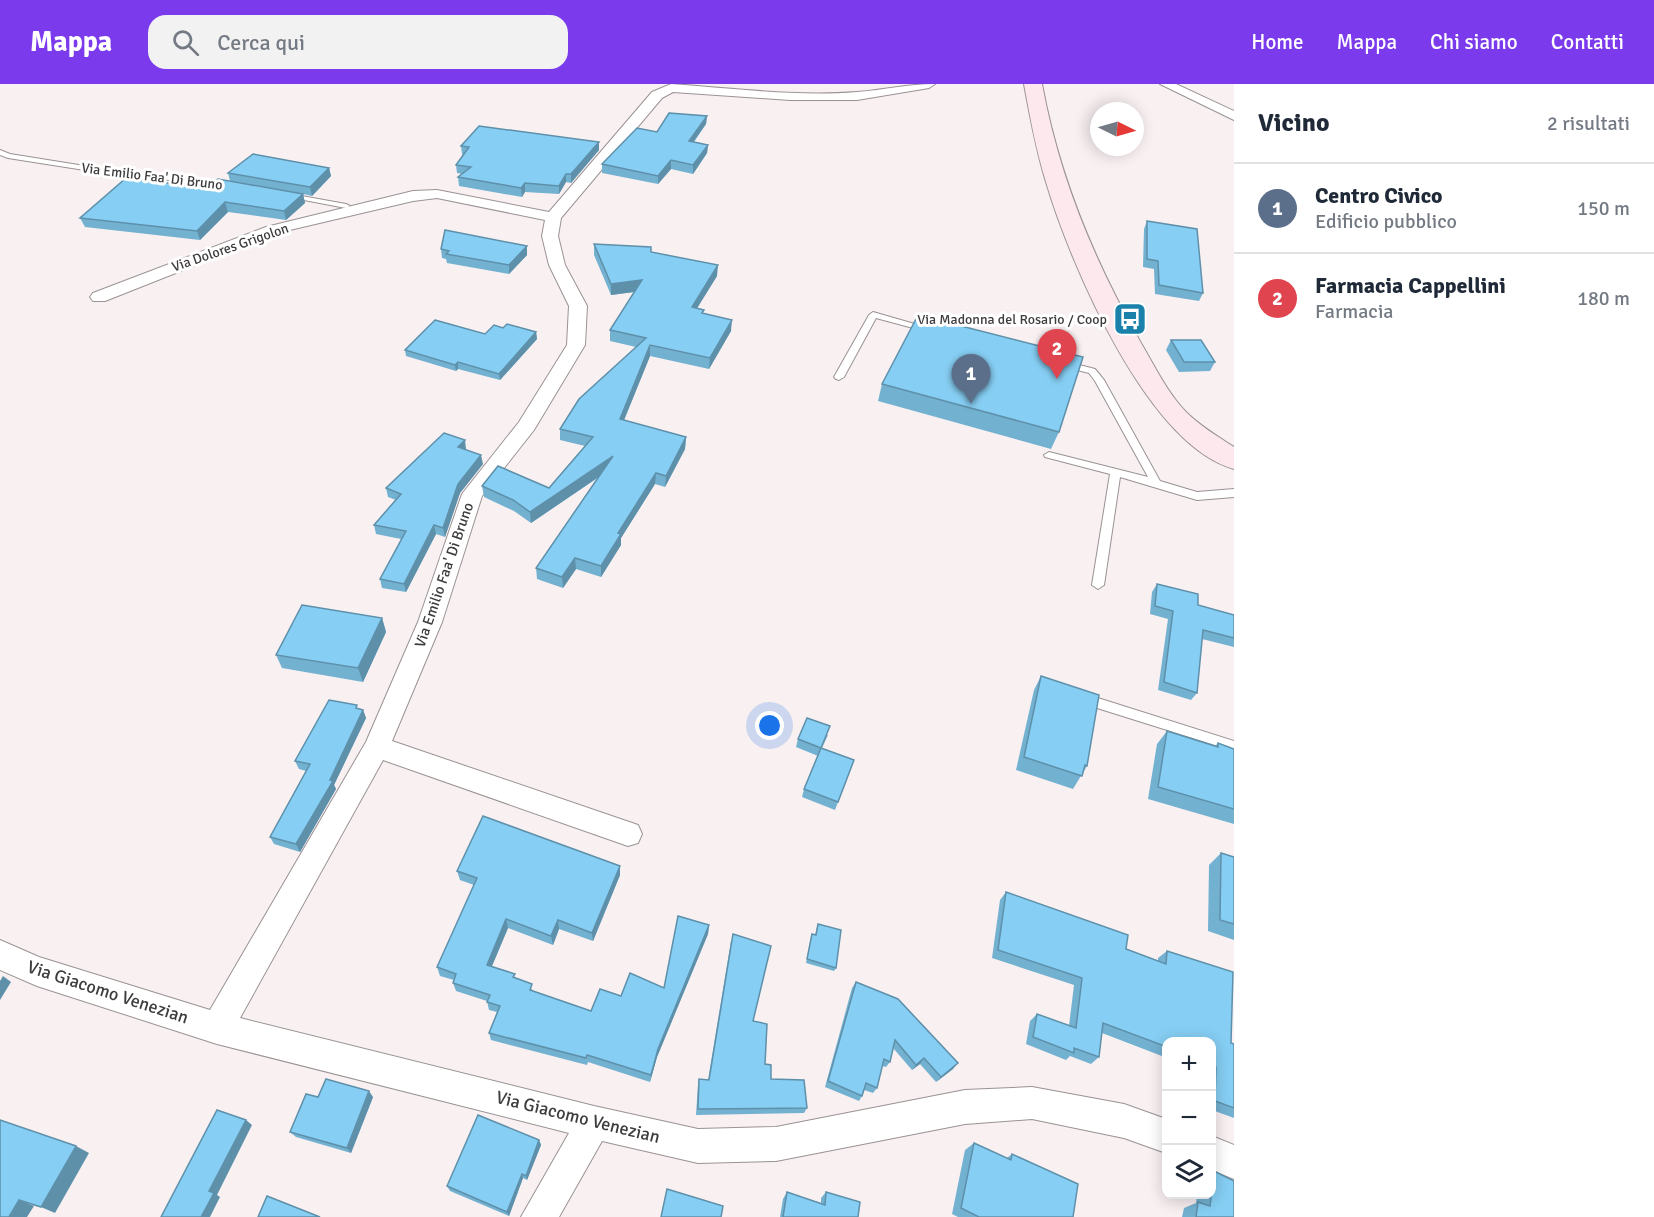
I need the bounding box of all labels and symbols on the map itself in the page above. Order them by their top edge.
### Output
north arrow [1090,102,1144,156]
street label: Via Emilio Faa' Di Bruno [80,159,223,194]
street label: Via Dolores Grigolon [169,219,291,275]
bus stop icon: Via Madonna del Rosario / Coop [1112,301,1148,337]
place label: Via Madonna del Rosario / Coop [917,311,1107,328]
pin: 2 [1038,330,1076,379]
pin: 1 [952,354,990,404]
street label: Via Emilio Faa' Di Bruno [411,500,477,650]
your location [755,711,784,740]
street label: Via Giacomo Venezian [25,956,191,1028]
street label: Via Giacomo Venezian [494,1086,662,1148]

